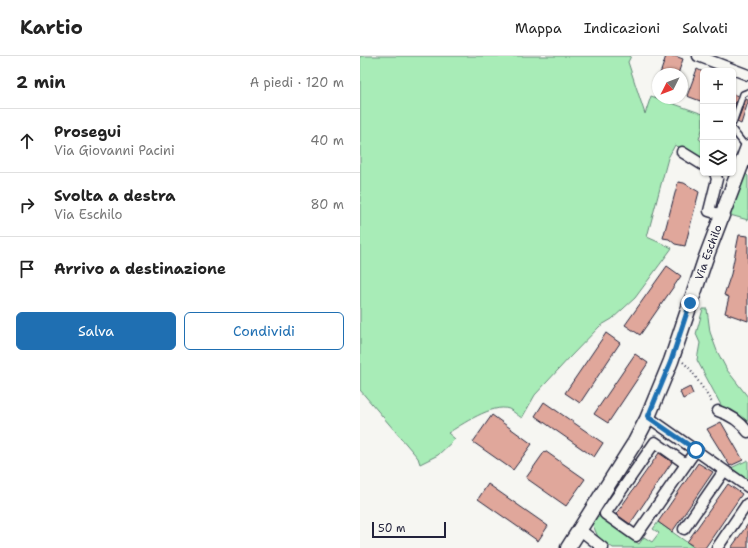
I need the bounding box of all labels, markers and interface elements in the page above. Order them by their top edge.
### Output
text: Kartio [20,15,83,40]
text: Mappa [515,19,562,37]
text: Indicazioni [584,19,660,37]
text: Salvati [682,19,728,37]
north arrow [652,68,688,104]
map controls [700,68,736,176]
button: + [700,68,736,104]
text: 2 min [16,71,66,93]
text: A piedi · 120 m [250,74,344,91]
button: − [700,104,736,140]
text: Prosegui [54,122,121,142]
icon: ahead [16,130,38,152]
text: 40 m [310,132,344,149]
button: layers [700,140,736,176]
text: Via Giovanni Pacini [54,142,175,159]
text: Svolta a destra [54,186,176,206]
icon: right [16,194,38,216]
text: 80 m [310,196,344,213]
text: Via Eschilo [54,206,122,223]
street label: Via Eschilo [691,222,725,282]
icon: arrive [16,258,38,280]
text: Arrivo a destinazione [54,259,226,279]
route end [681,294,699,312]
button: Salva [16,312,176,350]
button: Condividi [184,312,344,350]
route start [687,441,705,459]
scale bar [372,520,446,539]
text: 50 m [378,521,406,536]

